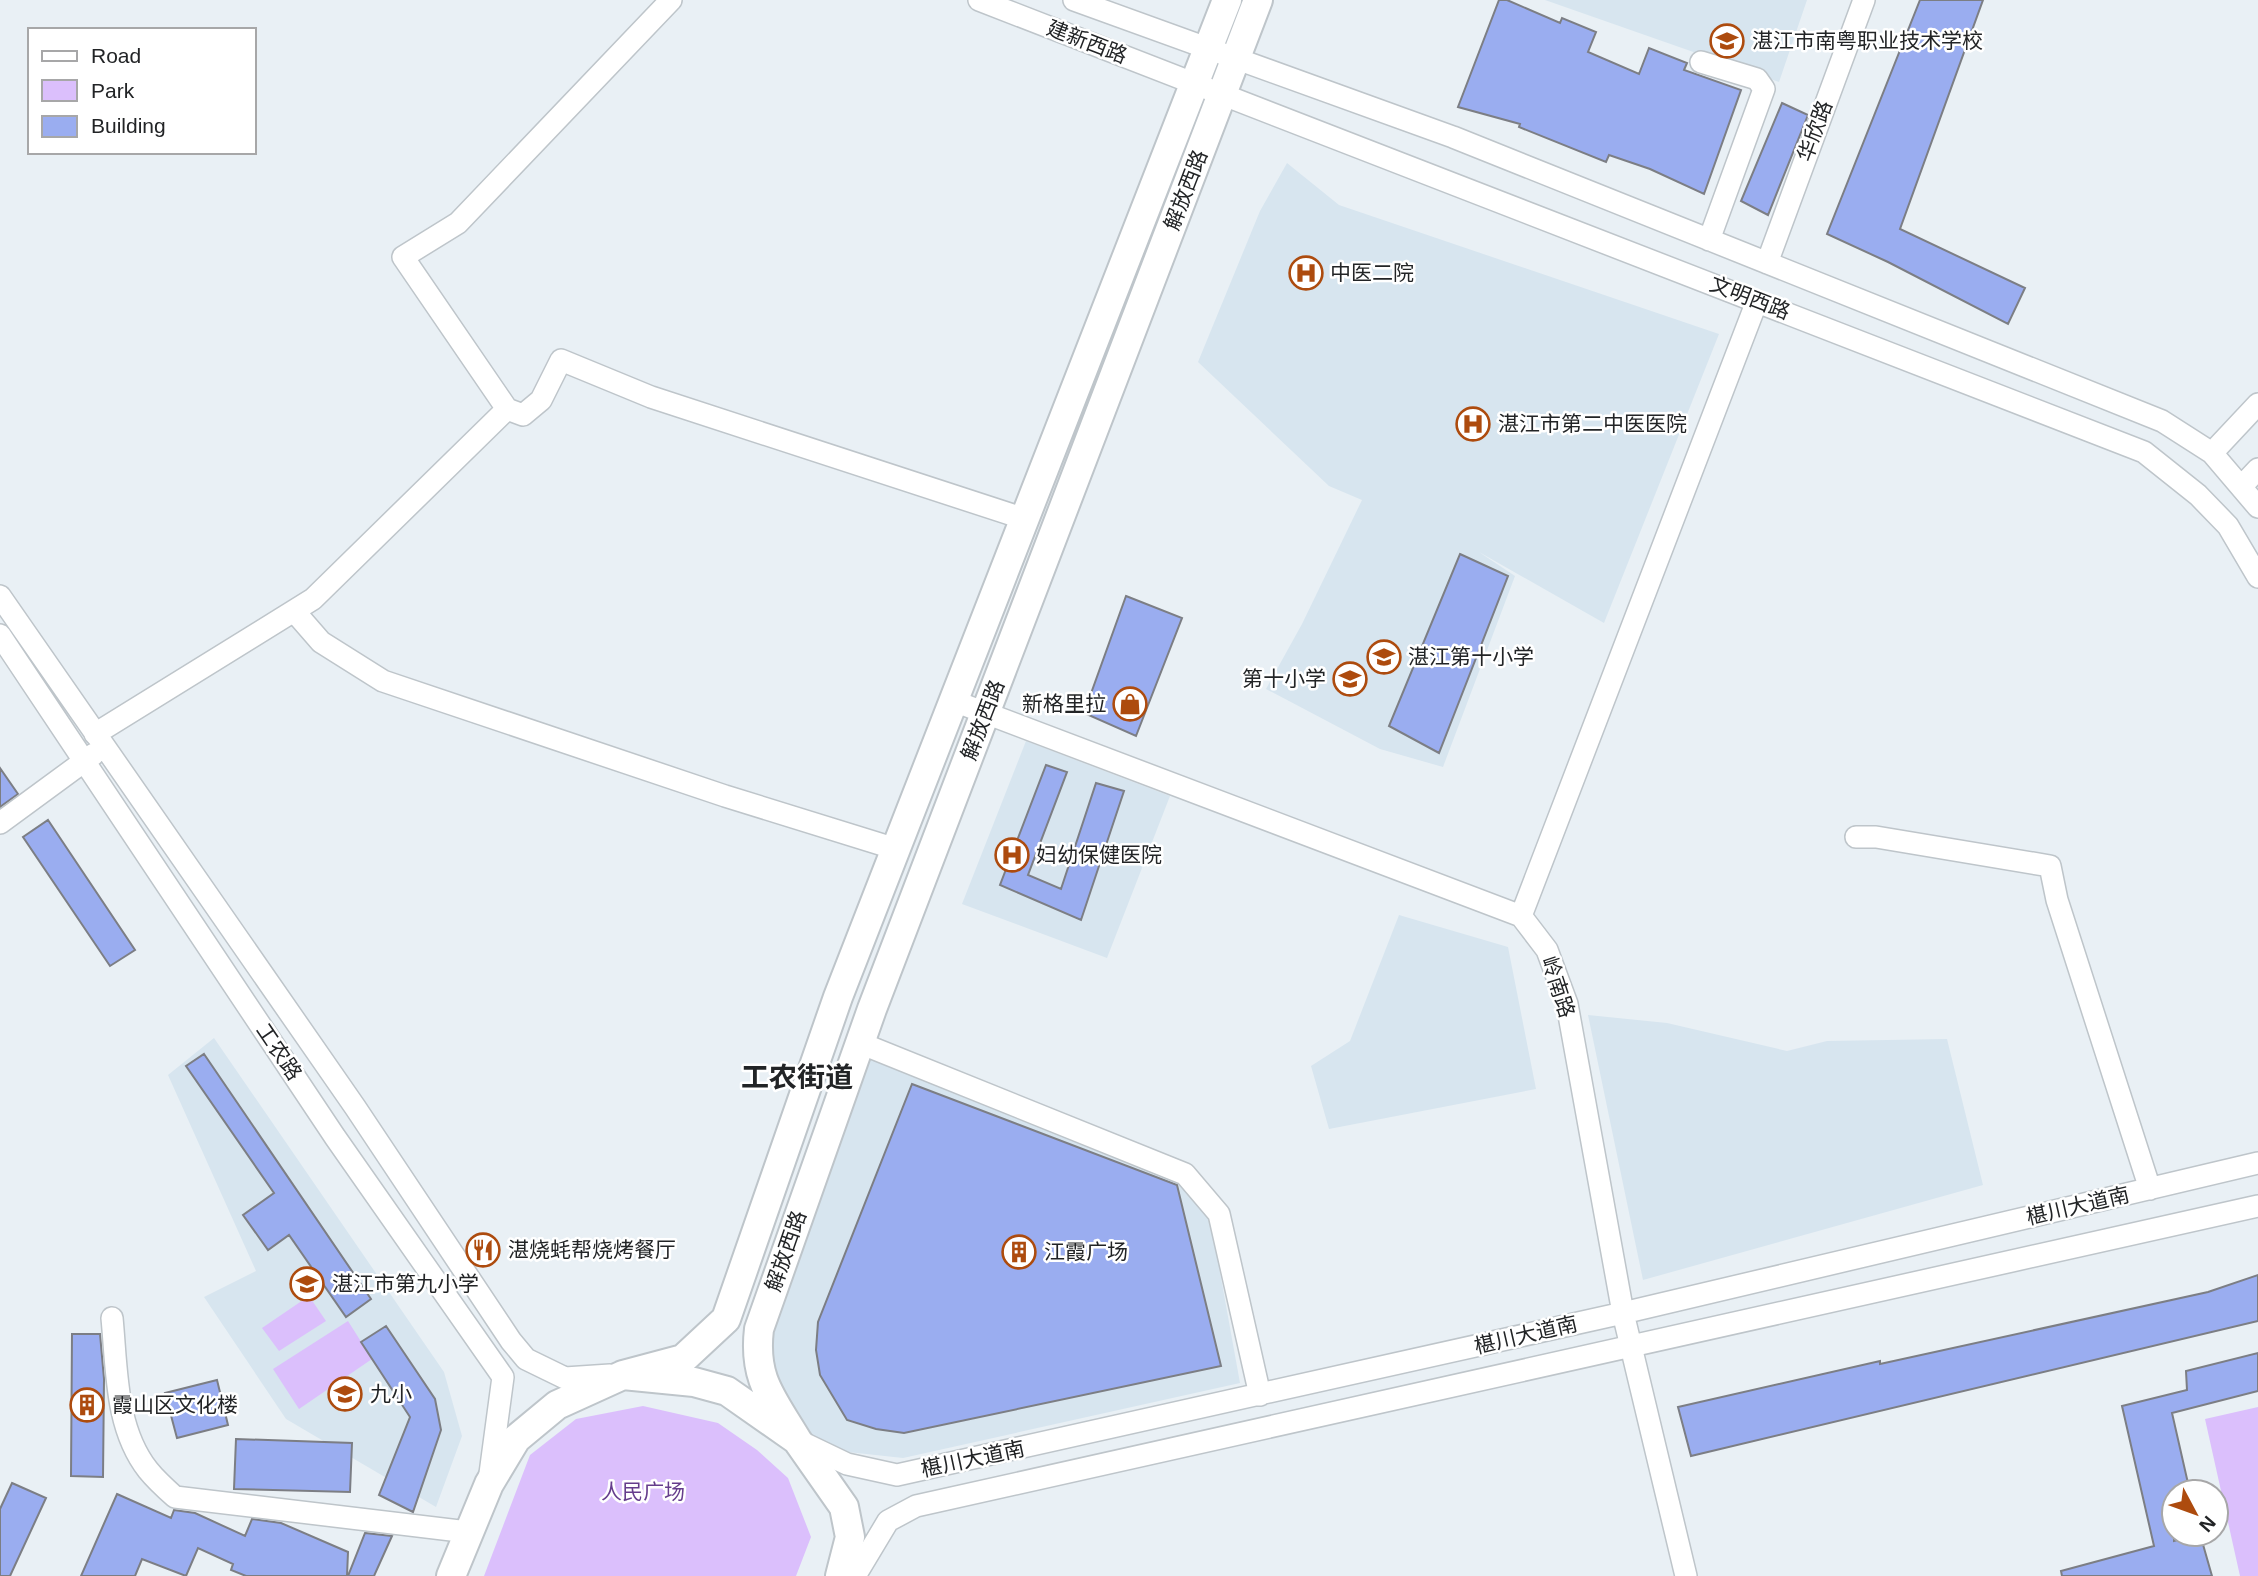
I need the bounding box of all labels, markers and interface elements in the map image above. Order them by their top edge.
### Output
street label: 建新西路 [1044,16,1131,67]
school or university icon: 湛江市南粤职业技术学校 [1708,22,1746,60]
legend [28,28,256,154]
place label: 湛江市南粤职业技术学校 [1752,29,1983,52]
text: Road [91,44,141,67]
text: Park [91,79,135,102]
street label: 华欣路 [1793,97,1836,164]
text: Building [91,114,166,137]
street label: 解放西路 [1160,146,1211,233]
hospital icon: 中医二院 [1287,254,1325,292]
place label: 中医二院 [1330,261,1414,284]
street label: 文明西路 [1707,272,1794,323]
hospital icon: 湛江市第二中医医院 [1454,405,1492,443]
place label: 湛江市第二中医医院 [1498,412,1687,435]
school or university icon: 湛江第十小学 [1365,638,1403,676]
place label: 湛江第十小学 [1408,645,1534,668]
school or university icon: 第十小学 [1331,660,1369,698]
place label: 第十小学 [1242,667,1326,690]
street label: 解放西路 [957,676,1008,763]
shop icon: 新格里拉 [1111,685,1149,723]
place label: 新格里拉 [1022,692,1106,715]
hospital icon: 妇幼保健医院 [993,836,1031,874]
place label: 妇幼保健医院 [1036,843,1162,866]
street label: 岭南路 [1538,953,1579,1020]
street label: 工农路 [252,1019,307,1084]
district label: 工农街道 [741,1062,853,1093]
street label: 椹川大道南 [2024,1182,2132,1229]
street label: 解放西路 [761,1207,810,1294]
restaurant icon: 湛烧蚝帮烧烤餐厅 [464,1231,502,1269]
building icon: 江霞广场 [1000,1233,1038,1271]
place label: 湛烧蚝帮烧烤餐厅 [508,1238,676,1261]
place label: 江霞广场 [1044,1240,1128,1263]
school or university icon: 湛江市第九小学 [288,1265,326,1303]
place label: 湛江市第九小学 [332,1272,479,1295]
street label: 椹川大道南 [1472,1311,1580,1358]
school or university icon: 九小 [326,1375,364,1413]
place label: 九小 [370,1382,412,1405]
building icon: 霞山区文化楼 [68,1386,106,1424]
place label: 霞山区文化楼 [112,1393,238,1416]
street label: 椹川大道南 [919,1436,1027,1481]
north arrow [2160,1478,2230,1548]
park label: 人民广场 [601,1480,685,1503]
text: N [2195,1512,2220,1536]

